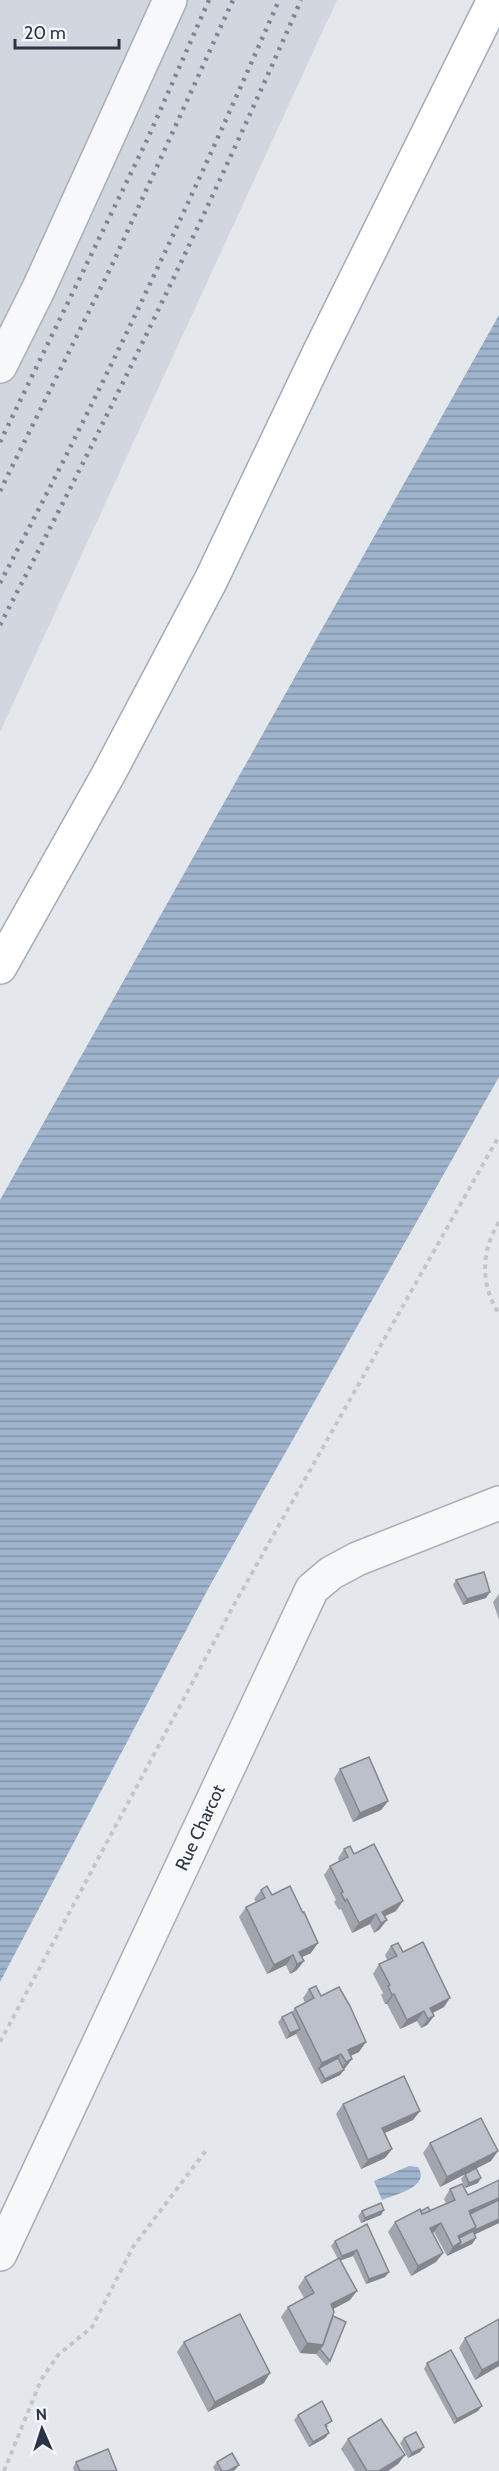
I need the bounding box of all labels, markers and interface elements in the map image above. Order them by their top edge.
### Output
scale bar [15,12,118,50]
text: 20 m [24,22,66,44]
street label: Rue Charcot [171,1781,230,1874]
north arrow [12,2399,72,2459]
text: N [35,2405,47,2424]

